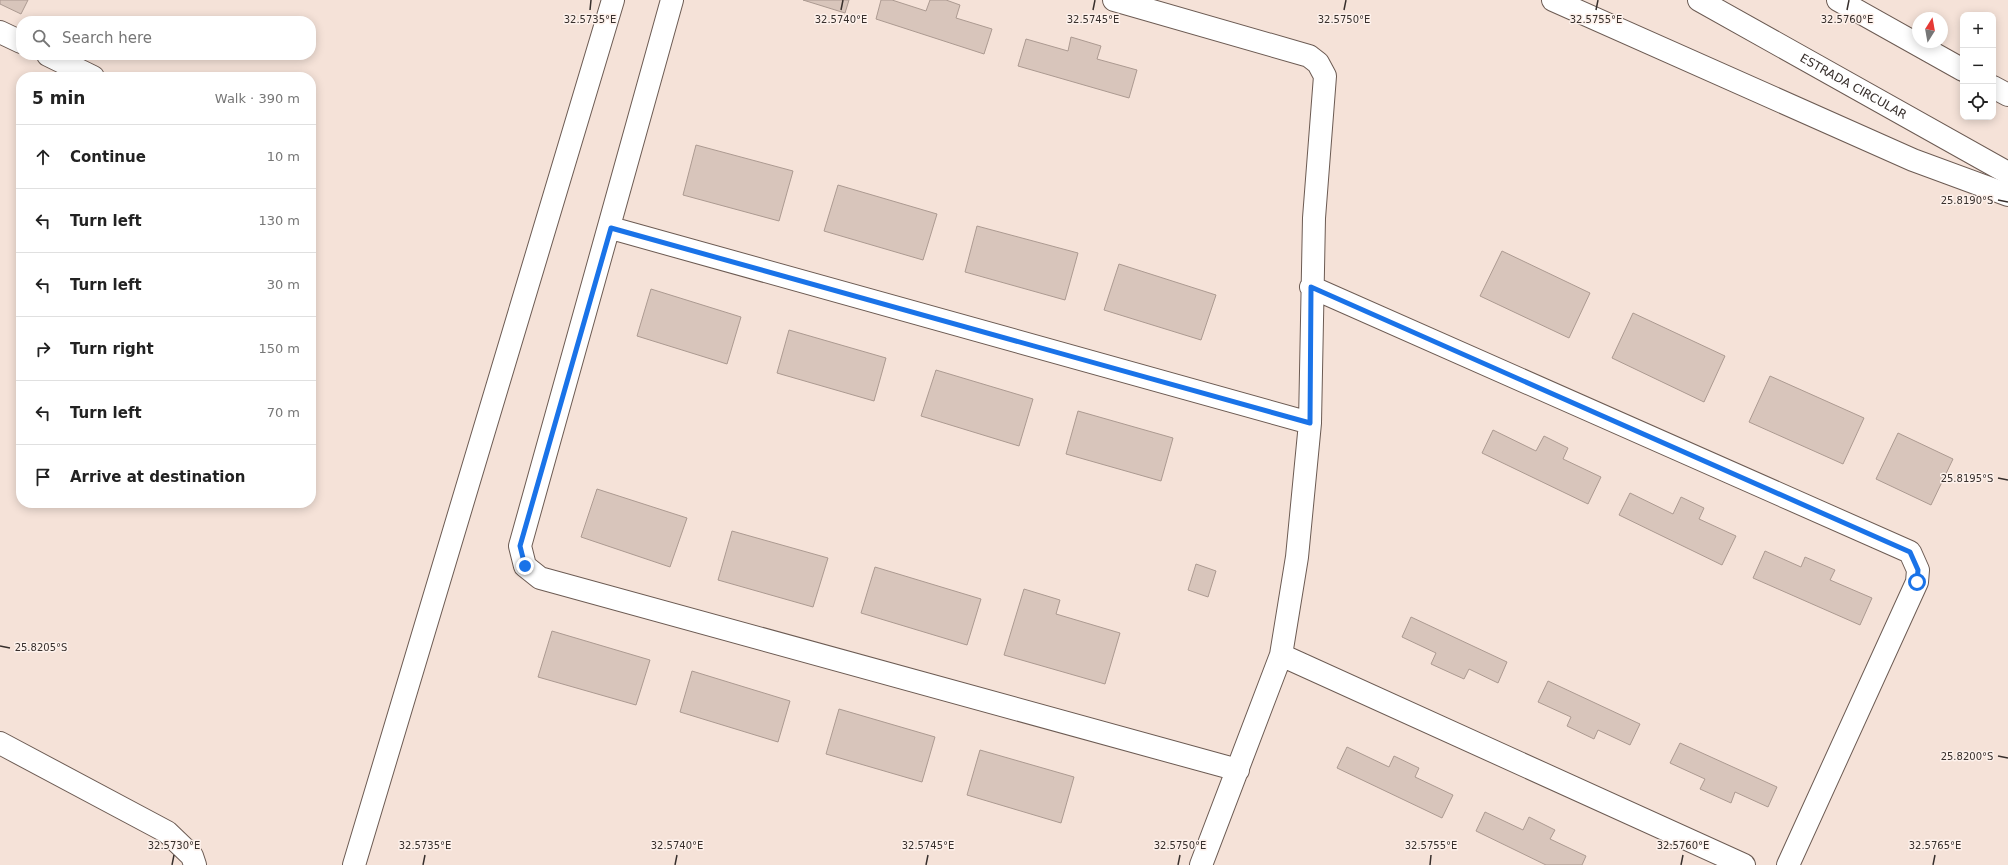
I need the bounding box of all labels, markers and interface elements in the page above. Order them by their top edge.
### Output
north arrow [1912,12,1948,48]
map controls [1960,12,1996,120]
button: + [1960,12,1996,48]
text: 32.5735°E [564,14,616,25]
text: 32.5740°E [815,14,867,25]
text: 32.5745°E [1067,14,1119,25]
text: 32.5750°E [1318,14,1370,25]
text: 32.5755°E [1570,14,1622,25]
text: 32.5760°E [1821,14,1873,25]
search box [16,16,316,60]
icon: search [30,27,52,49]
text: Search here [62,29,152,47]
button: − [1960,48,1996,84]
street label: ESTRADA CIRCULAR [1798,51,1909,122]
button: locate [1960,84,1996,120]
text: 5 min [32,88,85,108]
text: Walk · 390 m [215,91,300,106]
icon: ahead [32,146,54,168]
text: Continue [70,148,146,166]
text: 10 m [267,149,300,164]
text: 25.8190°S [1941,195,1993,206]
icon: left [32,210,54,232]
text: Turn left [70,212,142,230]
text: 130 m [258,213,300,228]
icon: left [32,274,54,296]
text: Turn left [70,276,142,294]
text: 30 m [267,277,300,292]
icon: right [32,338,54,360]
text: Turn right [70,340,154,358]
text: 150 m [258,341,300,356]
icon: left [32,402,54,424]
text: Turn left [70,404,142,422]
text: 70 m [267,405,300,420]
icon: arrive [32,466,54,488]
text: Arrive at destination [70,468,245,486]
text: 25.8195°S [1941,473,1993,484]
route end [516,557,534,575]
route start [1908,573,1926,591]
text: 25.8205°S [15,642,67,653]
text: 25.8200°S [1941,751,1993,762]
text: 32.5730°E [148,840,200,851]
text: 32.5735°E [399,840,451,851]
text: 32.5740°E [651,840,703,851]
text: 32.5745°E [902,840,954,851]
text: 32.5750°E [1154,840,1206,851]
text: 32.5755°E [1405,840,1457,851]
text: 32.5760°E [1657,840,1709,851]
text: 32.5765°E [1909,840,1961,851]

